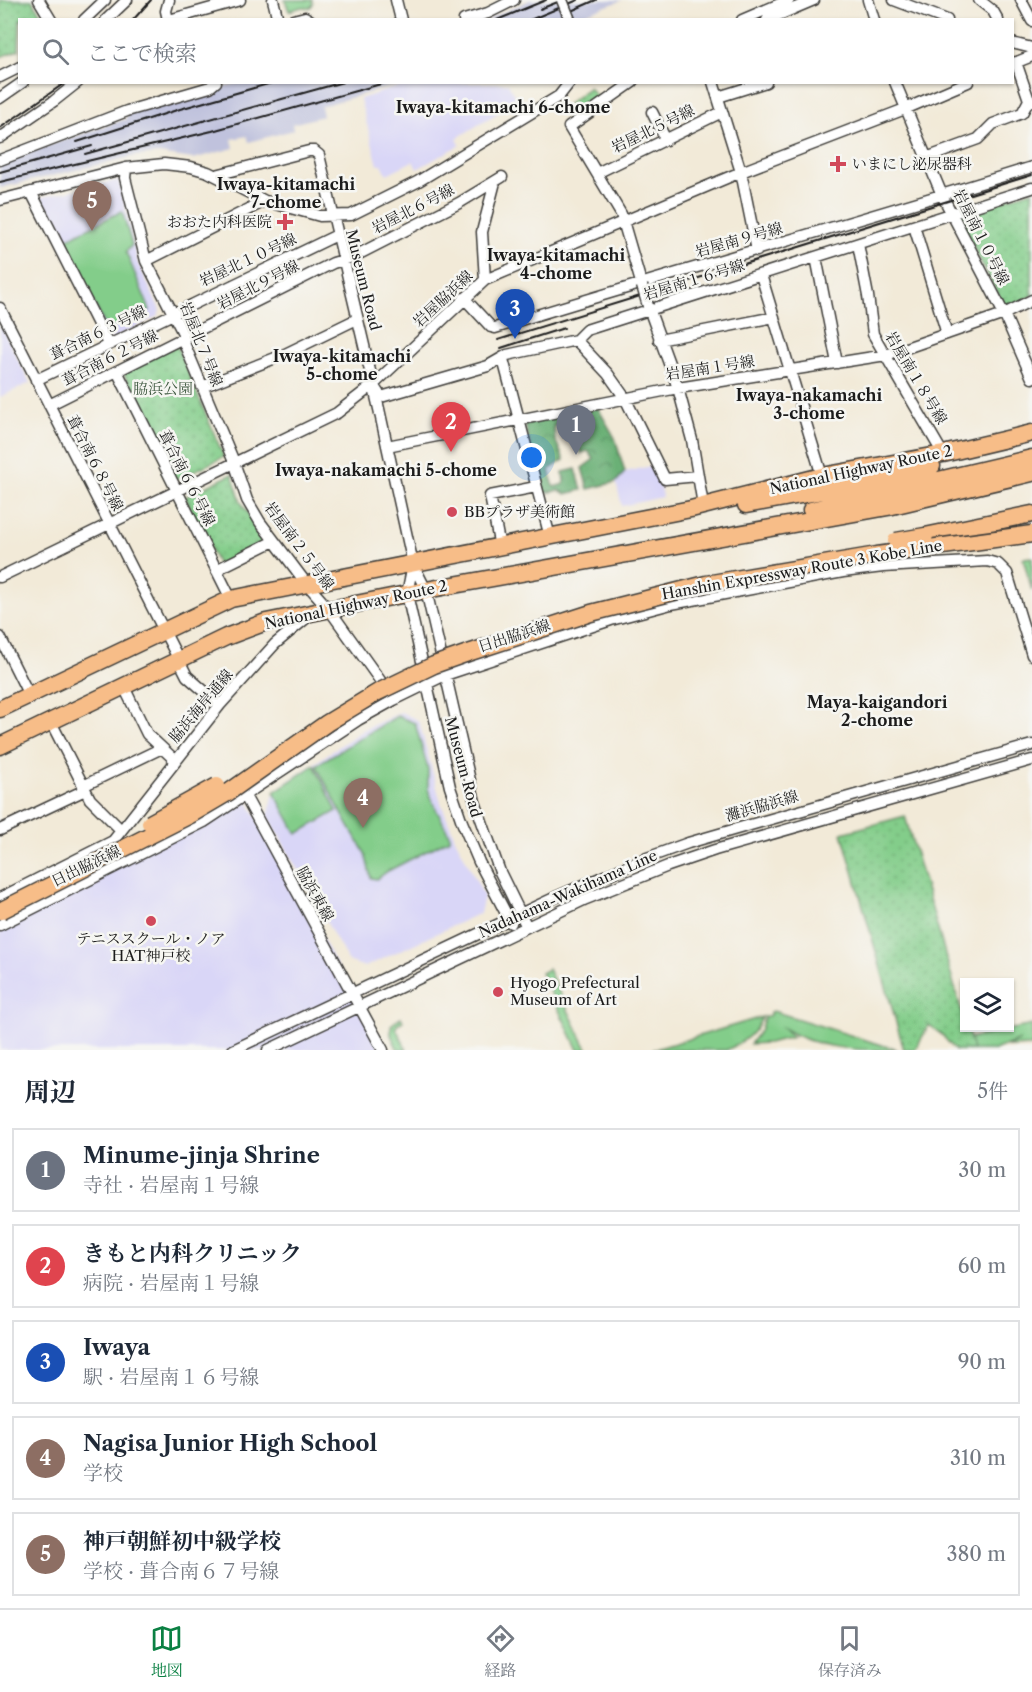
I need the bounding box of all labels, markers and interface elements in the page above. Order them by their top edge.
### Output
search box [18,18,1014,84]
icon: search [39,35,72,68]
text: ここで検索 [87,40,197,67]
district label: Iwaya-kitamachi 6-chome [396,97,611,117]
street label: 岩屋北５号線 [608,100,697,157]
place label: いまにし泌尿器科 [852,154,972,173]
marker: いまにし泌尿器科 [829,155,847,173]
district label: Iwaya-kitamachi 7-chome [217,174,356,212]
street label: 岩屋北６号線 [368,180,457,237]
pin: 5 [72,182,112,231]
street label: 岩屋南１０号線 [949,186,1014,288]
place label: おおた内科医院 [167,212,272,231]
marker: おおた内科医院 [276,213,294,231]
street label: 岩屋南９号線 [693,218,785,261]
street label: Museum Road [342,227,385,332]
street label: 岩屋北１０号線 [196,229,299,290]
district label: Iwaya-kitamachi 4-chome [487,245,626,283]
street label: 岩屋南１６号線 [641,255,747,304]
street label: 岩屋北９号線 [213,256,302,313]
street label: 岩屋脇浜線 [409,266,477,331]
pin: 3 [496,290,534,339]
street label: 岩屋北７号線 [176,299,227,389]
street label: 葺合南６３号線 [46,301,149,364]
street label: 葺合南６２号線 [59,325,161,390]
street label: 岩屋南１８号線 [881,328,952,428]
district label: Iwaya-kitamachi 5-chome [273,346,412,384]
street label: 岩屋南１号線 [664,351,756,384]
park label: 脇浜公園 [133,379,193,398]
district label: Iwaya-nakamachi 3-chome [736,385,883,423]
pin: 2 [432,402,470,452]
pin: 1 [556,406,596,455]
street label: 葺合南６８号線 [63,412,128,514]
street label: 葺合南６６号線 [155,427,220,529]
street label: National Highway Route 2 [768,441,954,498]
your location [517,443,546,472]
district label: Iwaya-nakamachi 5-chome [275,460,497,480]
street label: 岩屋南２５号線 [260,498,339,593]
place label: BBプラザ美術館 [464,502,575,521]
marker: BBプラザ美術館 [445,505,459,519]
street label: Hanshin Expressway Route 3 Kobe Line [660,535,944,604]
street label: National Highway Route 2 [263,576,449,633]
street label: 日出脇浜線 [475,615,552,656]
street label: 脇浜海岸通線 [164,665,237,746]
district label: Maya-kaigandori 2-chome [807,692,948,730]
street label: Museum Road [441,714,486,819]
pin: 4 [344,778,382,828]
street label: 灘浜脇浜線 [723,786,801,825]
street label: 日出脇浜線 [48,841,124,891]
street label: Nadahama-Wakihama Line [475,845,660,942]
street label: 脇浜東線 [293,863,338,925]
marker: テニススクール・ノア HAT神戸校 [144,914,158,928]
place label: テニススクール・ノア HAT神戸校 [76,929,226,965]
place label: Hyogo Prefectural Museum of Art [510,973,640,1009]
map controls [960,978,1014,1032]
button: layers [960,978,1014,1032]
marker: Hyogo Prefectural Museum of Art [491,985,505,999]
text: 周辺 [24,1076,76,1108]
text: 5件 [977,1079,1008,1103]
text: Minume-jinja Shrine [83,1142,320,1169]
text: 1 [41,1158,50,1182]
text: 30 m [958,1158,1006,1182]
text: 寺社 · 岩屋南１号線 [83,1173,259,1197]
text: きもと内科クリニック [83,1240,302,1267]
text: 2 [40,1254,51,1278]
text: 60 m [958,1254,1006,1278]
text: 病院 · 岩屋南１号線 [83,1271,259,1295]
text: Iwaya [83,1334,150,1361]
text: 3 [40,1350,51,1374]
text: 90 m [958,1350,1006,1374]
text: 駅 · 岩屋南１６号線 [83,1365,259,1389]
text: Nagisa Junior High School [83,1430,377,1457]
text: 4 [40,1446,51,1470]
text: 310 m [950,1446,1006,1470]
text: 学校 [83,1461,123,1485]
text: 神戸朝鮮初中級学校 [83,1528,281,1555]
text: 5 [40,1542,51,1566]
text: 380 m [947,1542,1006,1566]
text: 学校 · 葺合南６７号線 [83,1559,279,1583]
tab: 地図 [150,1622,183,1681]
tab: 経路 [484,1622,517,1681]
tab: 保存済み [818,1622,882,1681]

